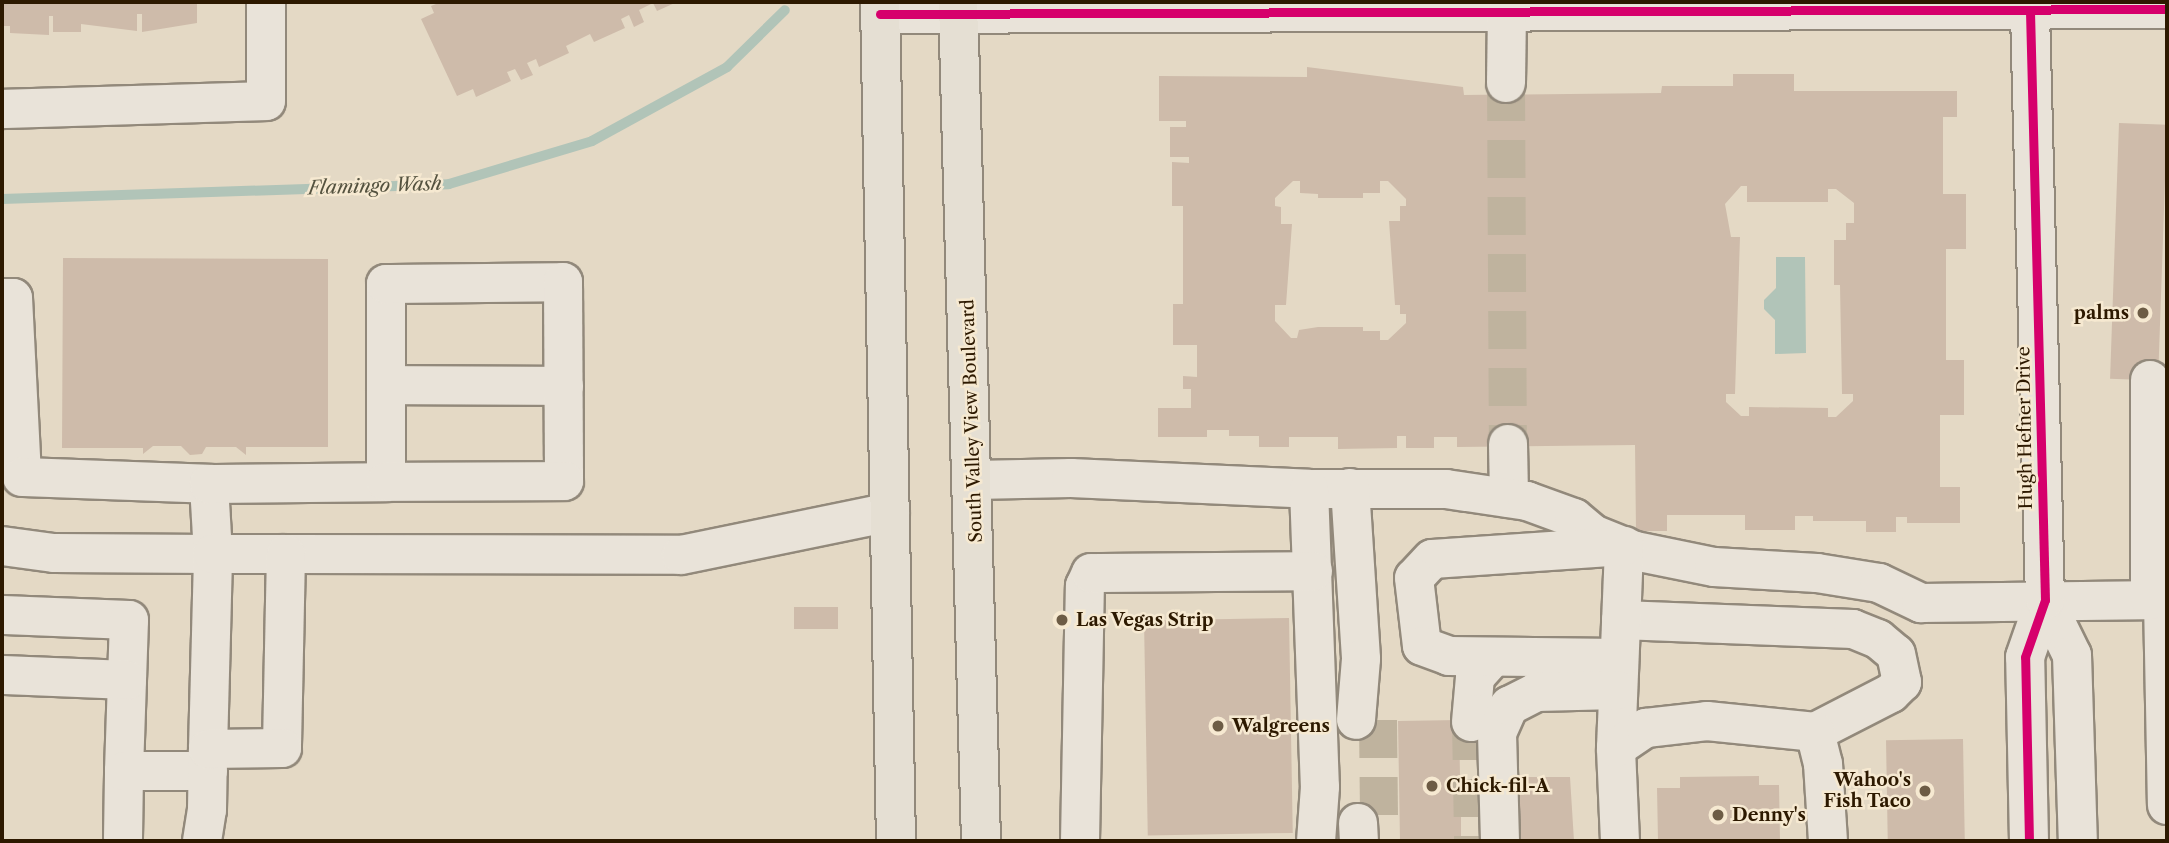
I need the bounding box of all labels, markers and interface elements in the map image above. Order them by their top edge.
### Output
water label: Flamingo Wash [308,172,442,200]
street label: South Valley View Boulevard [957,298,987,544]
place label: palms [2074,302,2129,324]
marker: palms [2135,305,2151,321]
street label: Hugh Hefner Drive [2013,346,2037,510]
place label: Las Vegas Strip [1076,609,1214,631]
marker: Las Vegas Strip [1054,612,1070,628]
place label: Walgreens [1232,715,1330,737]
marker: Walgreens [1210,718,1226,734]
place label: Wahoo's Fish Taco [1823,770,1911,812]
place label: Chick-fil-A [1446,775,1549,797]
marker: Chick-fil-A [1424,778,1440,794]
marker: Wahoo's Fish Taco [1917,783,1933,799]
place label: Denny's [1732,804,1806,826]
marker: Denny's [1710,807,1726,823]

